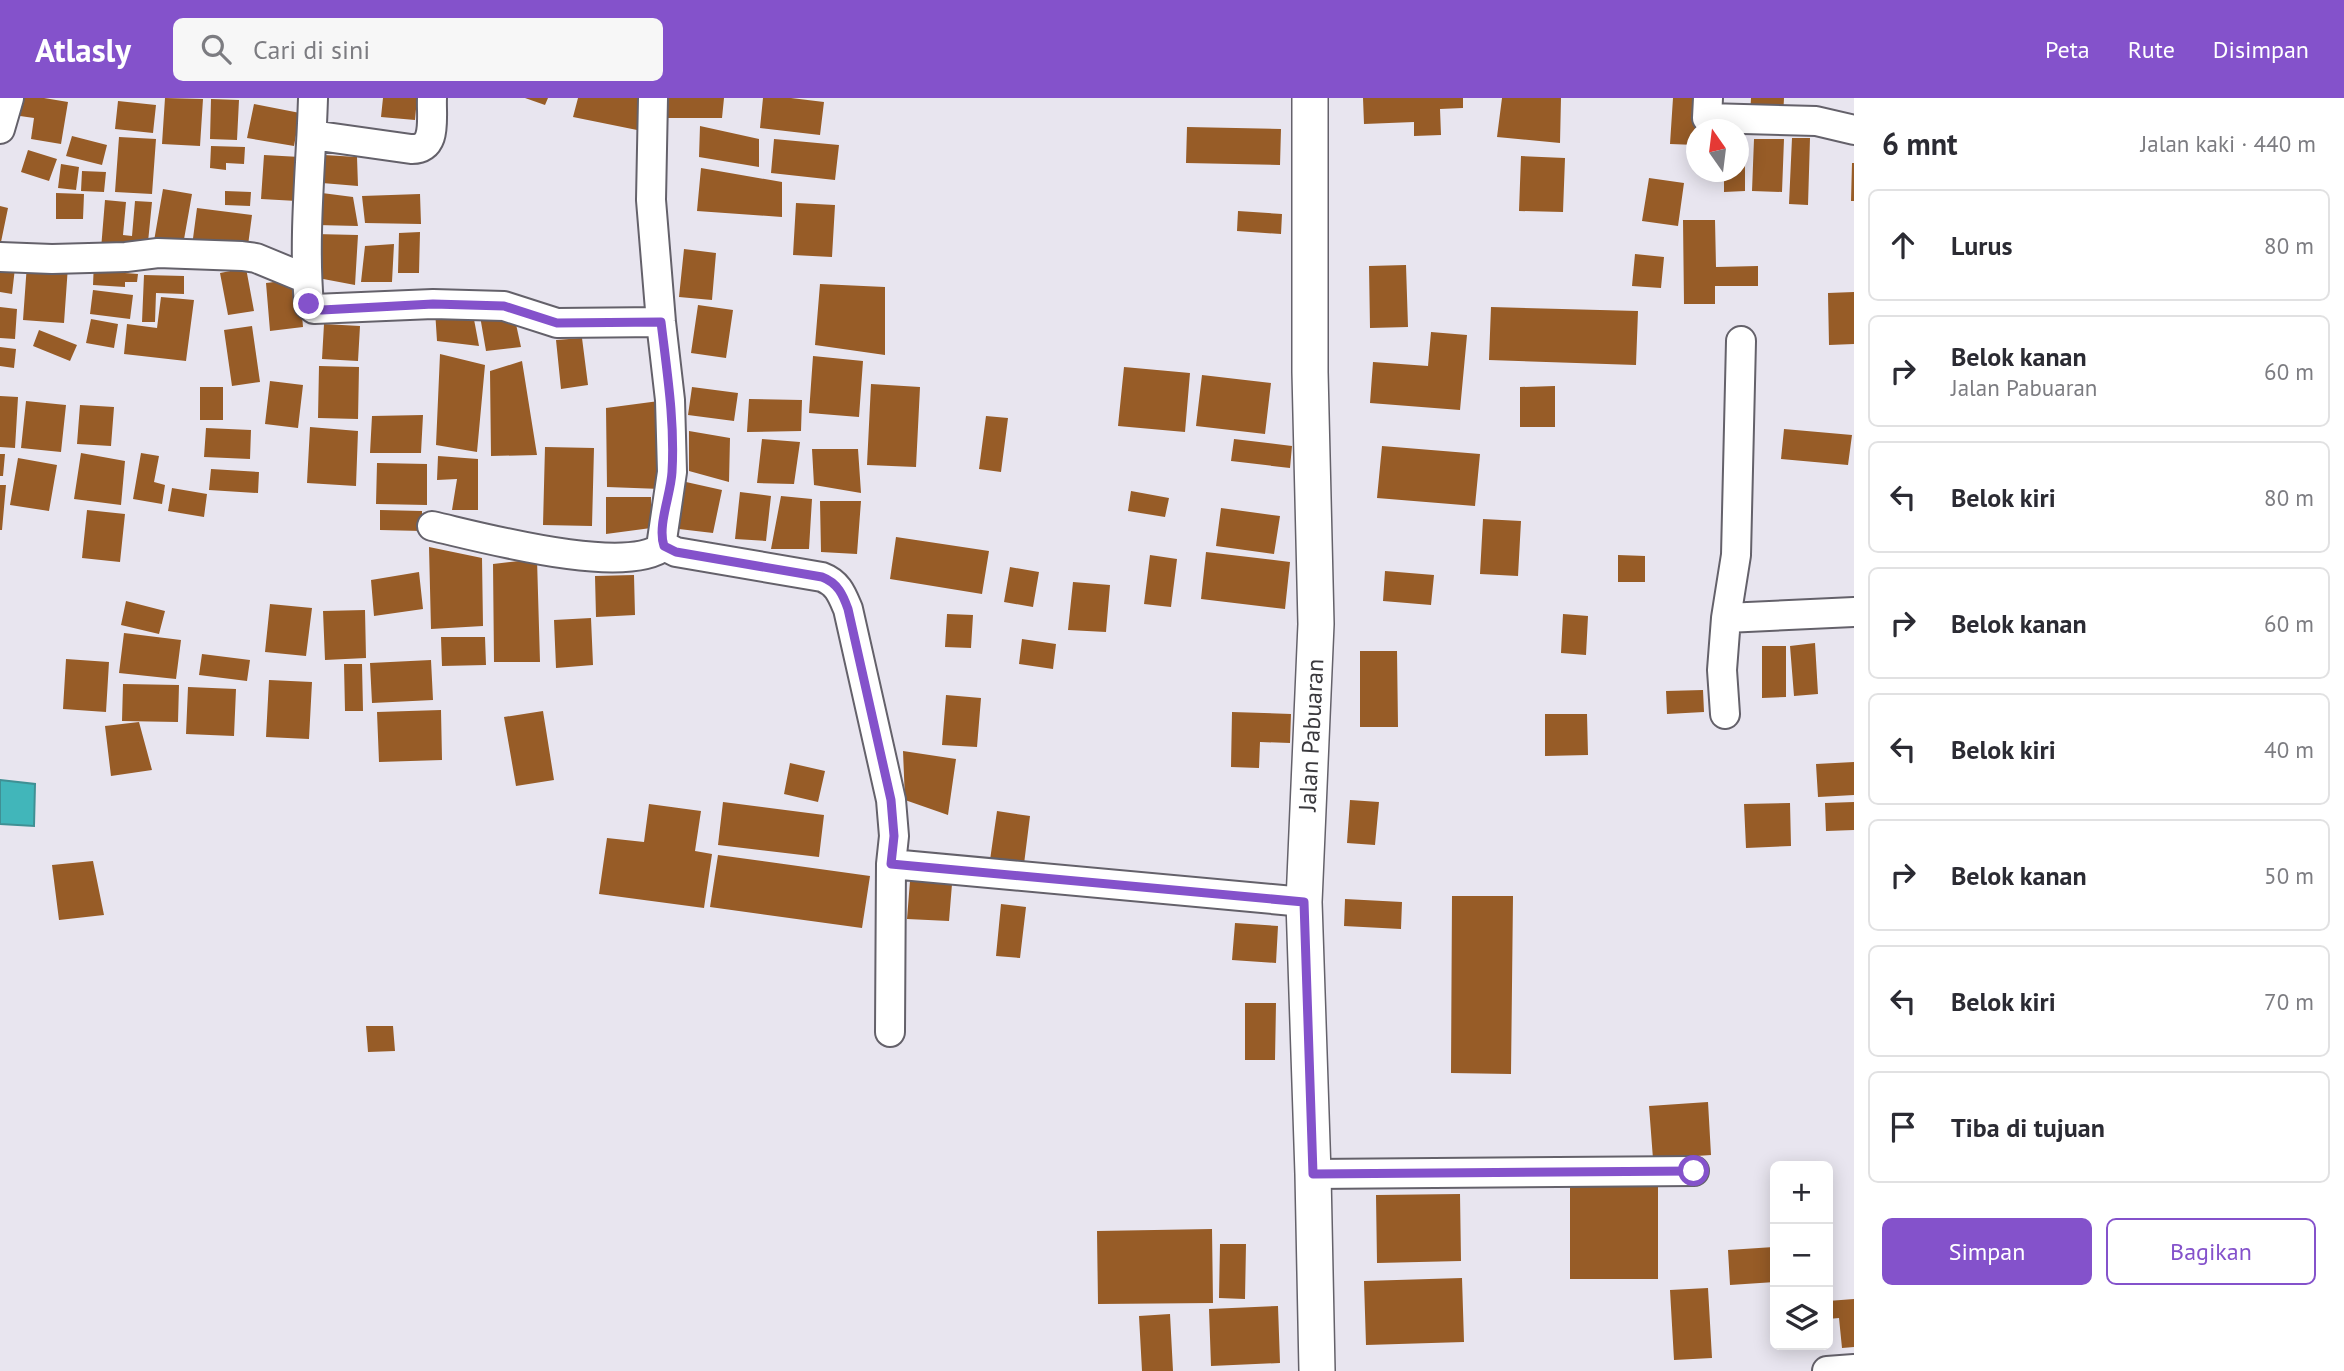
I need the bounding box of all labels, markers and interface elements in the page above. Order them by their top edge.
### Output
search box [173,18,663,81]
text: Atlasly [35,28,131,71]
icon: search [197,30,235,68]
text: Cari di sini [253,33,370,66]
text: Peta [2045,34,2090,65]
text: Rute [2128,34,2175,65]
text: Disimpan [2213,34,2309,65]
north arrow [1686,119,1749,182]
text: 6 mnt [1882,124,1958,163]
text: Jalan kaki · 440 m [2141,129,2316,158]
icon: ahead [1884,226,1922,264]
text: Lurus [1951,229,2012,262]
text: 80 m [2264,231,2314,260]
route end [293,288,324,319]
text: Belok kanan [1951,340,2087,373]
icon: right [1884,352,1922,390]
text: 60 m [2264,357,2314,386]
text: Jalan Pabuaran [1951,373,2097,402]
icon: left [1884,478,1922,516]
text: Belok kiri [1951,481,2056,514]
text: 80 m [2264,483,2314,512]
icon: right [1884,604,1922,642]
text: Belok kanan [1951,607,2087,640]
text: 60 m [2264,609,2314,638]
street label: Jalan Pabuaran [1291,658,1330,813]
icon: left [1884,730,1922,768]
text: Belok kiri [1951,733,2056,766]
text: 40 m [2264,735,2314,764]
icon: right [1884,856,1922,894]
text: Belok kanan [1951,859,2087,892]
text: 50 m [2264,861,2314,890]
icon: left [1884,982,1922,1020]
text: Belok kiri [1951,985,2056,1018]
text: 70 m [2264,987,2314,1016]
icon: arrive [1884,1108,1922,1146]
text: Tiba di tujuan [1951,1111,2105,1144]
route start [1678,1155,1709,1186]
map controls [1770,1161,1833,1350]
button: + [1770,1161,1833,1224]
button: Simpan [1882,1218,2092,1285]
button: Bagikan [2106,1218,2316,1285]
button: − [1770,1224,1833,1287]
button: layers [1770,1287,1833,1350]

